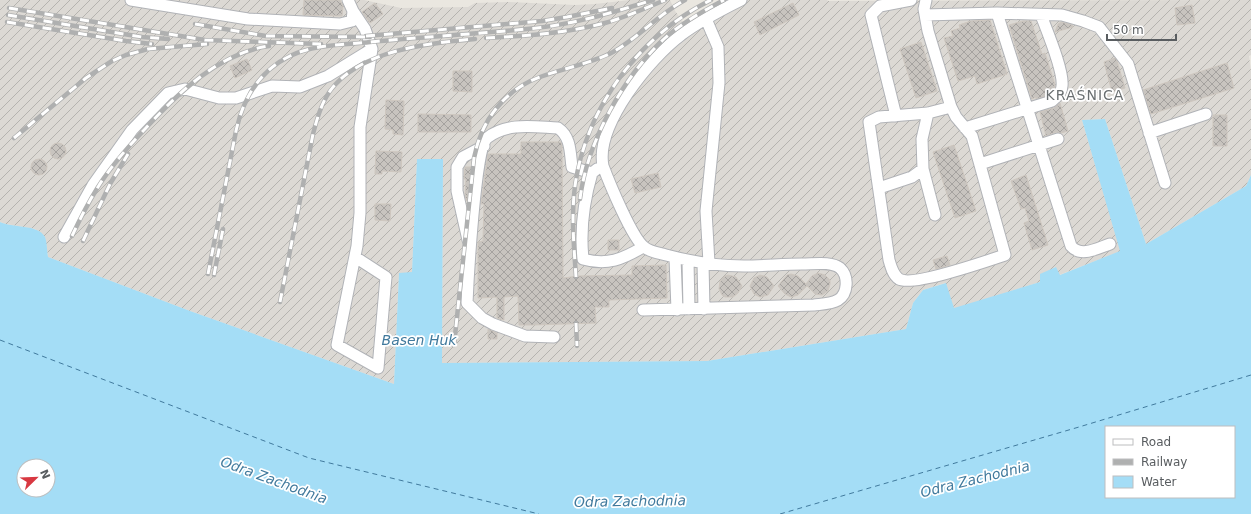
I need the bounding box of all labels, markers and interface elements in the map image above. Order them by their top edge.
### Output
scale bar [1107,16,1176,42]
text: 50 m [1113,23,1144,37]
district label: KRAŚNICA [1046,86,1124,103]
water label: Basen Huk [382,332,457,348]
legend [1105,426,1235,498]
text: Road [1141,435,1171,449]
water label: Odra Zachodnia [219,453,329,507]
text: Railway [1141,455,1187,469]
north arrow [16,458,56,498]
water label: Odra Zachodnia [919,458,1031,500]
text: N [37,468,53,481]
text: Water [1141,475,1177,489]
water label: Odra Zachodnia [574,492,686,510]

